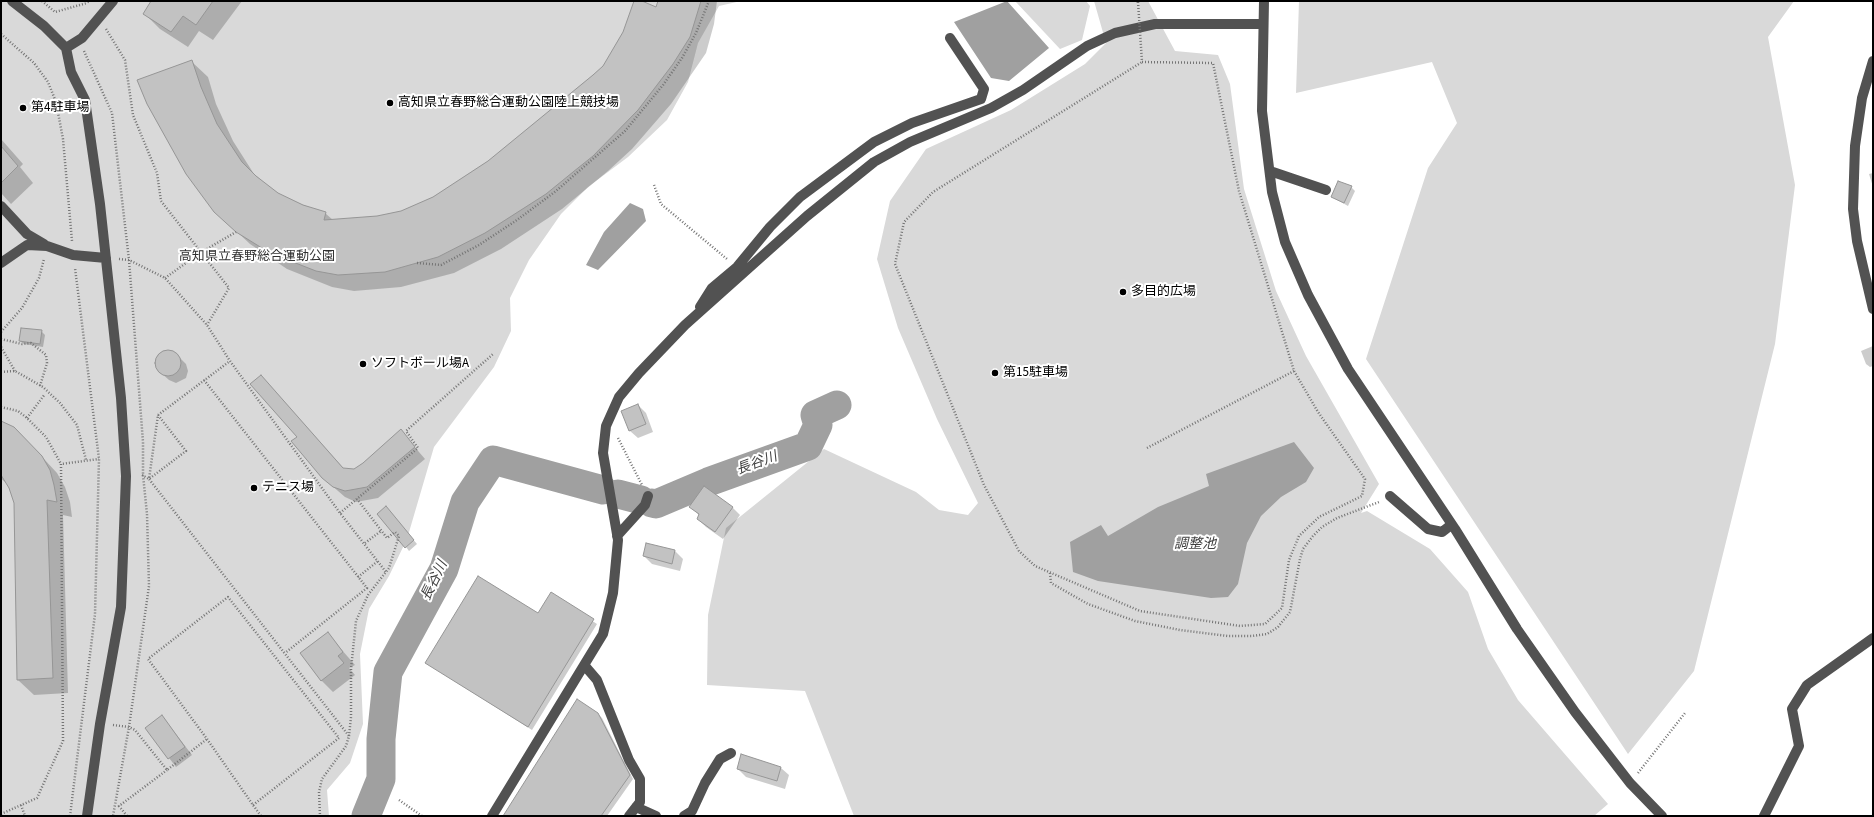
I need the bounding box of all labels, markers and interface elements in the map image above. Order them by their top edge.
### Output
place label: 高知県立春野総合運動公園陸上競技場 [398,95,619,111]
marker: 高知県立春野総合運動公園陸上競技場 [385,98,395,108]
place label: 第4駐車場 [31,100,89,116]
marker: 第4駐車場 [18,103,28,113]
park label: 高知県立春野総合運動公園 [179,249,335,265]
place label: 多目的広場 [1131,284,1196,300]
marker: 多目的広場 [1118,287,1128,297]
place label: ソフトボール場A [371,356,469,372]
marker: ソフトボール場A [358,359,368,369]
place label: 第15駐車場 [1003,365,1068,381]
marker: 第15駐車場 [990,368,1000,378]
water label: 長谷川 [734,449,780,479]
place label: テニス場 [262,480,314,496]
marker: テニス場 [249,483,259,493]
water label: 調整池 [1174,537,1216,553]
water label: 長谷川 [418,558,452,604]

